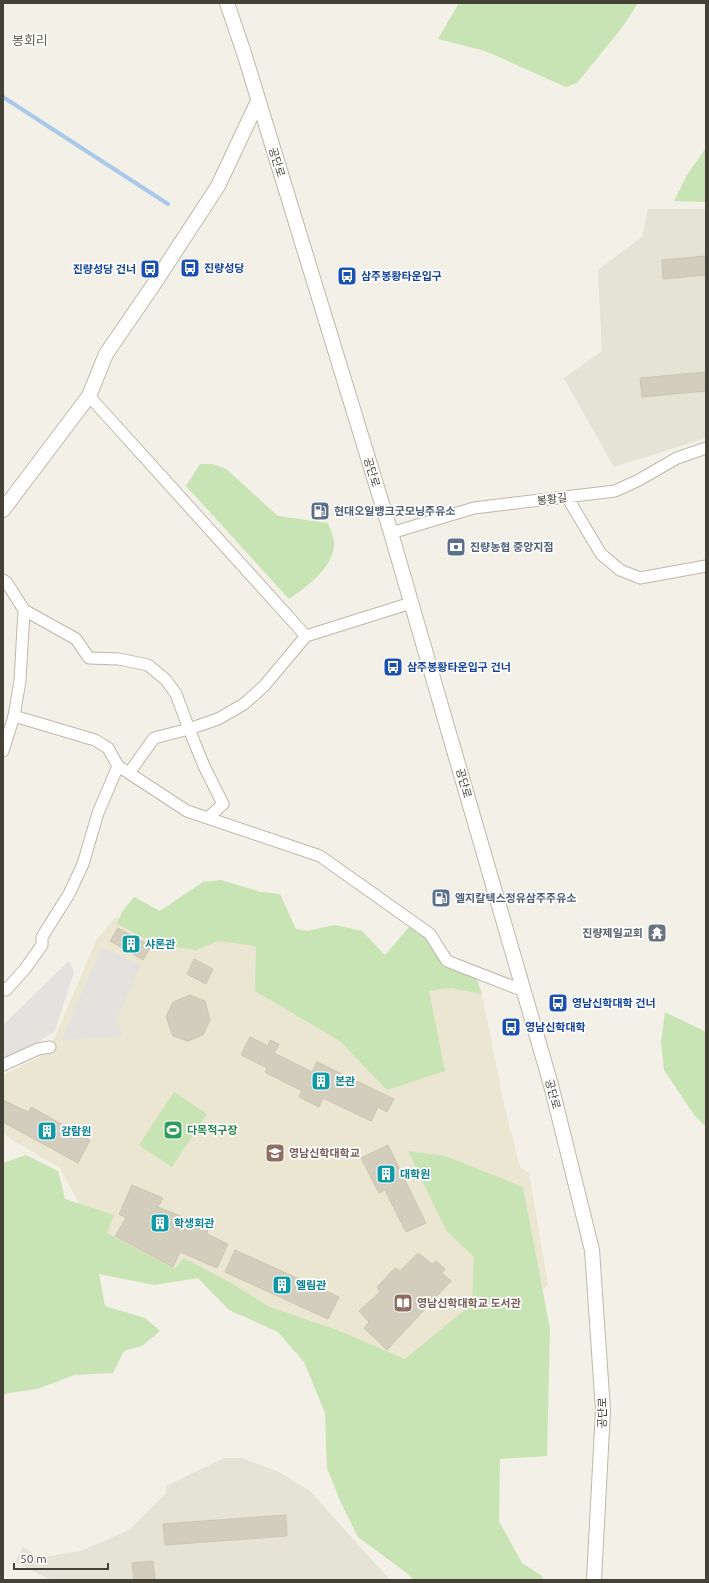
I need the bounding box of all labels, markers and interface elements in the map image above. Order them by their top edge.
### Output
district label: 봉회리 [12,33,48,47]
street label: 공단로 [267,146,287,178]
bus stop icon: 진량성당 [179,257,201,279]
bus stop icon: 진량성당 건너 [139,258,161,280]
place label: 진량성당 [204,262,244,274]
place label: 진량성당 건너 [73,263,136,275]
bus stop icon: 삼주봉황타운입구 [336,265,358,287]
place label: 삼주봉황타운입구 [361,270,442,282]
street label: 공단로 [362,456,382,488]
street label: 봉황길 [536,491,568,507]
fuel station icon: 현대오일뱅크굿모닝주유소 [309,500,331,522]
place label: 현대오일뱅크굿모닝주유소 [334,505,455,517]
bank icon: 진량농협 중앙지점 [445,536,467,558]
place label: 진량농협 중앙지점 [470,541,554,553]
bus stop icon: 삼주봉황타운입구 건너 [382,656,404,678]
place label: 삼주봉황타운입구 건너 [407,661,511,673]
street label: 공단로 [454,767,474,799]
fuel station icon: 엘지칼텍스정유삼주주유소 [430,887,452,909]
place label: 엘지칼텍스정유삼주주유소 [455,892,576,904]
temple icon: 진량제일교회 [646,922,668,944]
place label: 진량제일교회 [582,927,643,939]
building icon: 샤론관 [120,933,142,955]
place label: 샤론관 [145,938,175,950]
bus stop icon: 영남신학대학 건너 [547,992,569,1014]
place label: 영남신학대학 건너 [572,997,656,1009]
bus stop icon: 영남신학대학 [500,1016,522,1038]
place label: 영남신학대학 [525,1021,586,1033]
building icon: 본관 [310,1070,332,1092]
place label: 본관 [335,1075,355,1087]
street label: 공단로 [543,1078,563,1110]
sports icon: 다목적구장 [162,1119,184,1141]
building icon: 감람원 [36,1120,58,1142]
place label: 다목적구장 [187,1124,238,1136]
place label: 감람원 [61,1125,91,1137]
school or university icon: 영남신학대학교 [264,1142,286,1164]
place label: 영남신학대학교 [289,1147,360,1159]
building icon: 대학원 [375,1163,397,1185]
place label: 대학원 [400,1168,430,1180]
building icon: 학생회관 [149,1212,171,1234]
place label: 학생회관 [174,1217,214,1229]
building icon: 엘림관 [271,1274,293,1296]
place label: 엘림관 [296,1279,326,1291]
library icon: 영남신학대학교 도서관 [392,1292,414,1314]
place label: 영남신학대학교 도서관 [417,1297,521,1309]
street label: 공단로 [596,1398,608,1428]
scale bar [14,1545,108,1571]
text: 50 m [20,1552,47,1565]

